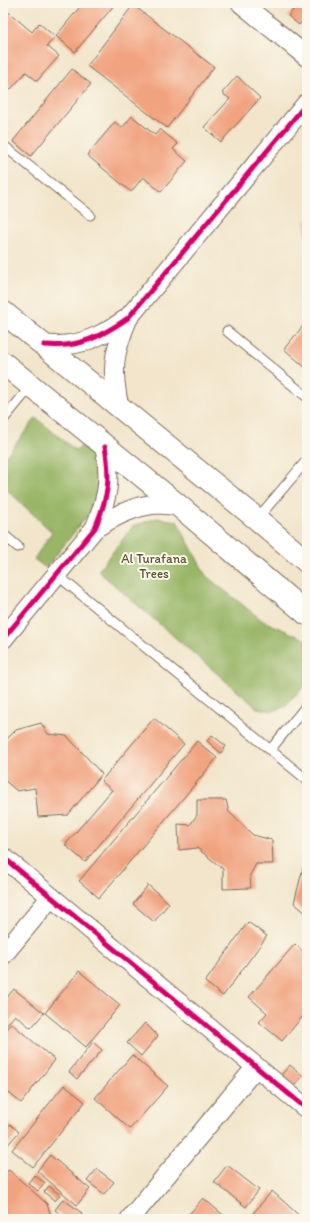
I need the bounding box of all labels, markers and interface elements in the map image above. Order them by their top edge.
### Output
park label: Al Turafana Trees [121,551,187,581]

